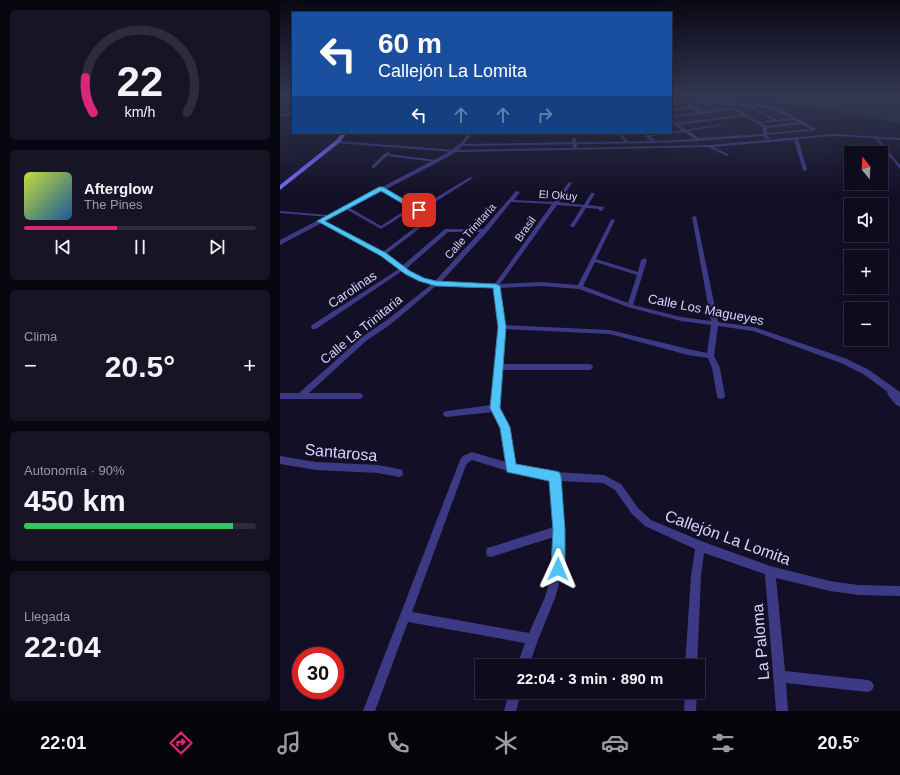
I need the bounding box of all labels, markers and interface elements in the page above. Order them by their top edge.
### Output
icon: left [312,28,364,80]
text: 60 m [378,28,442,59]
text: 22 [117,58,163,105]
text: Callejón La Lomita [378,61,527,81]
text: km/h [125,104,156,120]
icon: left [408,104,430,126]
icon: ahead [450,104,472,126]
icon: ahead [492,104,514,126]
icon: right [534,104,556,126]
north arrow [844,146,888,190]
map controls [844,146,888,346]
text: Afterglow [84,180,153,197]
street label: El Okuy [538,188,578,202]
pin [402,193,436,227]
text: The Pines [84,197,143,212]
button: sound [844,198,888,242]
icon: arrive [408,199,430,221]
street label: Calle Trinitaria [442,200,499,261]
street label: Brasil [512,214,538,244]
icon: previous [52,236,74,258]
icon: pause [129,236,151,258]
icon: next [206,236,228,258]
button: + [844,250,888,294]
street label: Carolinas [325,268,380,311]
street label: Calle La Trinitaria [317,291,406,367]
street label: Calle Los Magueyes [647,291,766,328]
button: − [844,302,888,346]
text: Clima [24,329,57,344]
text: 20.5° [105,350,175,383]
text: − [24,353,37,378]
text: + [243,353,256,378]
street label: Santarosa [304,441,378,464]
text: Autonomía · 90% [24,463,124,478]
text: 450 km [24,484,126,517]
street label: Callejón La Lomita [663,507,793,568]
position arrow [537,548,579,590]
street label: La Paloma [749,603,772,681]
text: Llegada [24,609,70,624]
text: 22:04 [24,630,101,663]
speed limit sign: 30 [292,647,344,699]
text: 22:04 · 3 min · 890 m [517,670,663,687]
icon: directions [167,729,195,757]
icon: music [275,729,303,757]
icon: phone [384,729,412,757]
icon: climate [492,729,520,757]
icon: car [601,729,629,757]
icon: filters [709,729,737,757]
text: 22:01 [40,733,86,753]
text: 20.5° [817,733,860,753]

